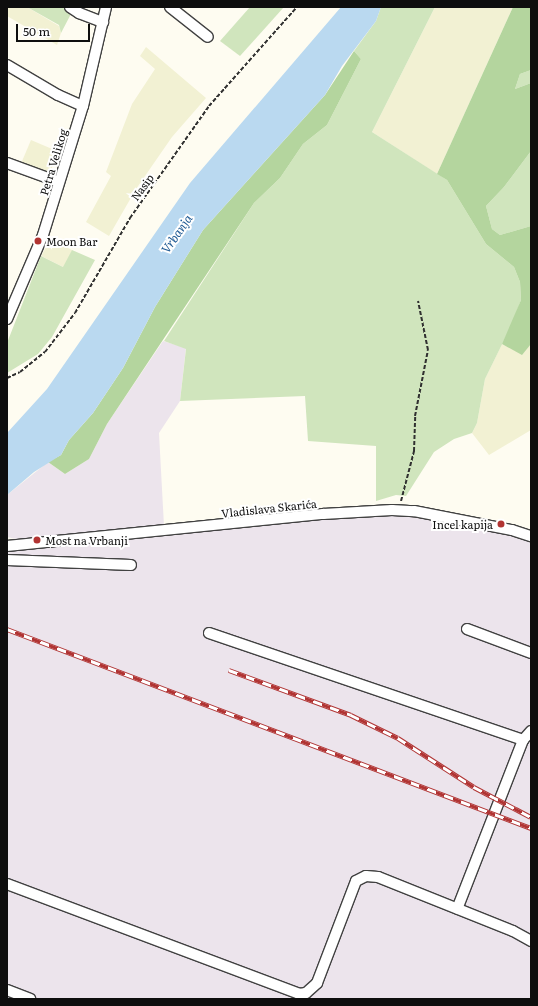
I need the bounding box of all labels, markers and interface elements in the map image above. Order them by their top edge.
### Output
scale bar [18,16,92,42]
text: 50 m [23,22,50,40]
street label: Petra Velikog [37,127,69,197]
street label: Nasip [128,171,156,203]
water label: Vrbanja [159,212,195,256]
place label: Moon Bar [46,234,97,248]
marker: Moon Bar [33,236,43,246]
street label: Vladislava Skarića [221,496,317,520]
place label: Incel kapija [432,517,493,531]
marker: Incel kapija [496,519,506,529]
place label: Most na Vrbanji [45,533,128,547]
marker: Most na Vrbanji [32,535,42,545]

